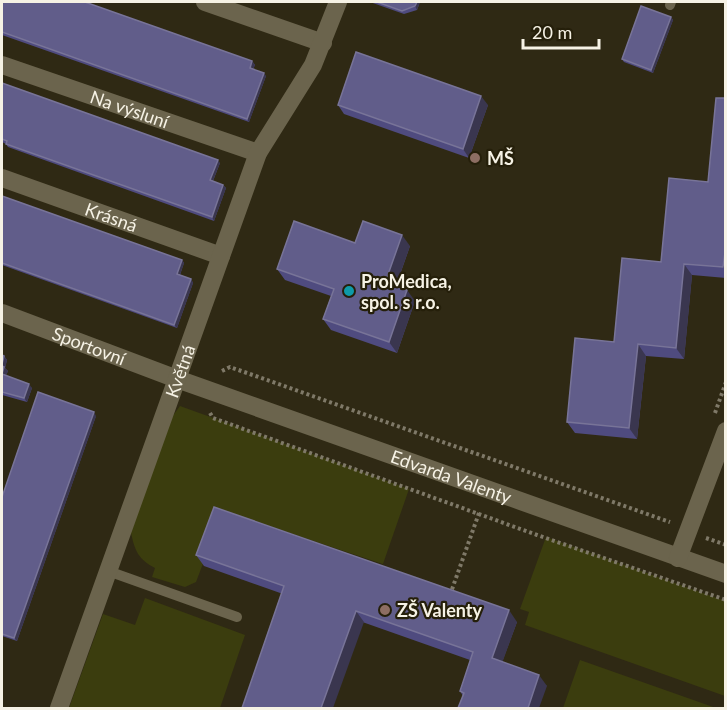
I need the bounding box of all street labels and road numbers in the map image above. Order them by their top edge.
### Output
street label: Na výsluní [88,85,172,133]
street label: Krásná [82,197,140,236]
street label: Sportovní [49,322,129,370]
street label: Květná [160,341,199,401]
street label: Edvarda Valenty [388,445,515,508]

